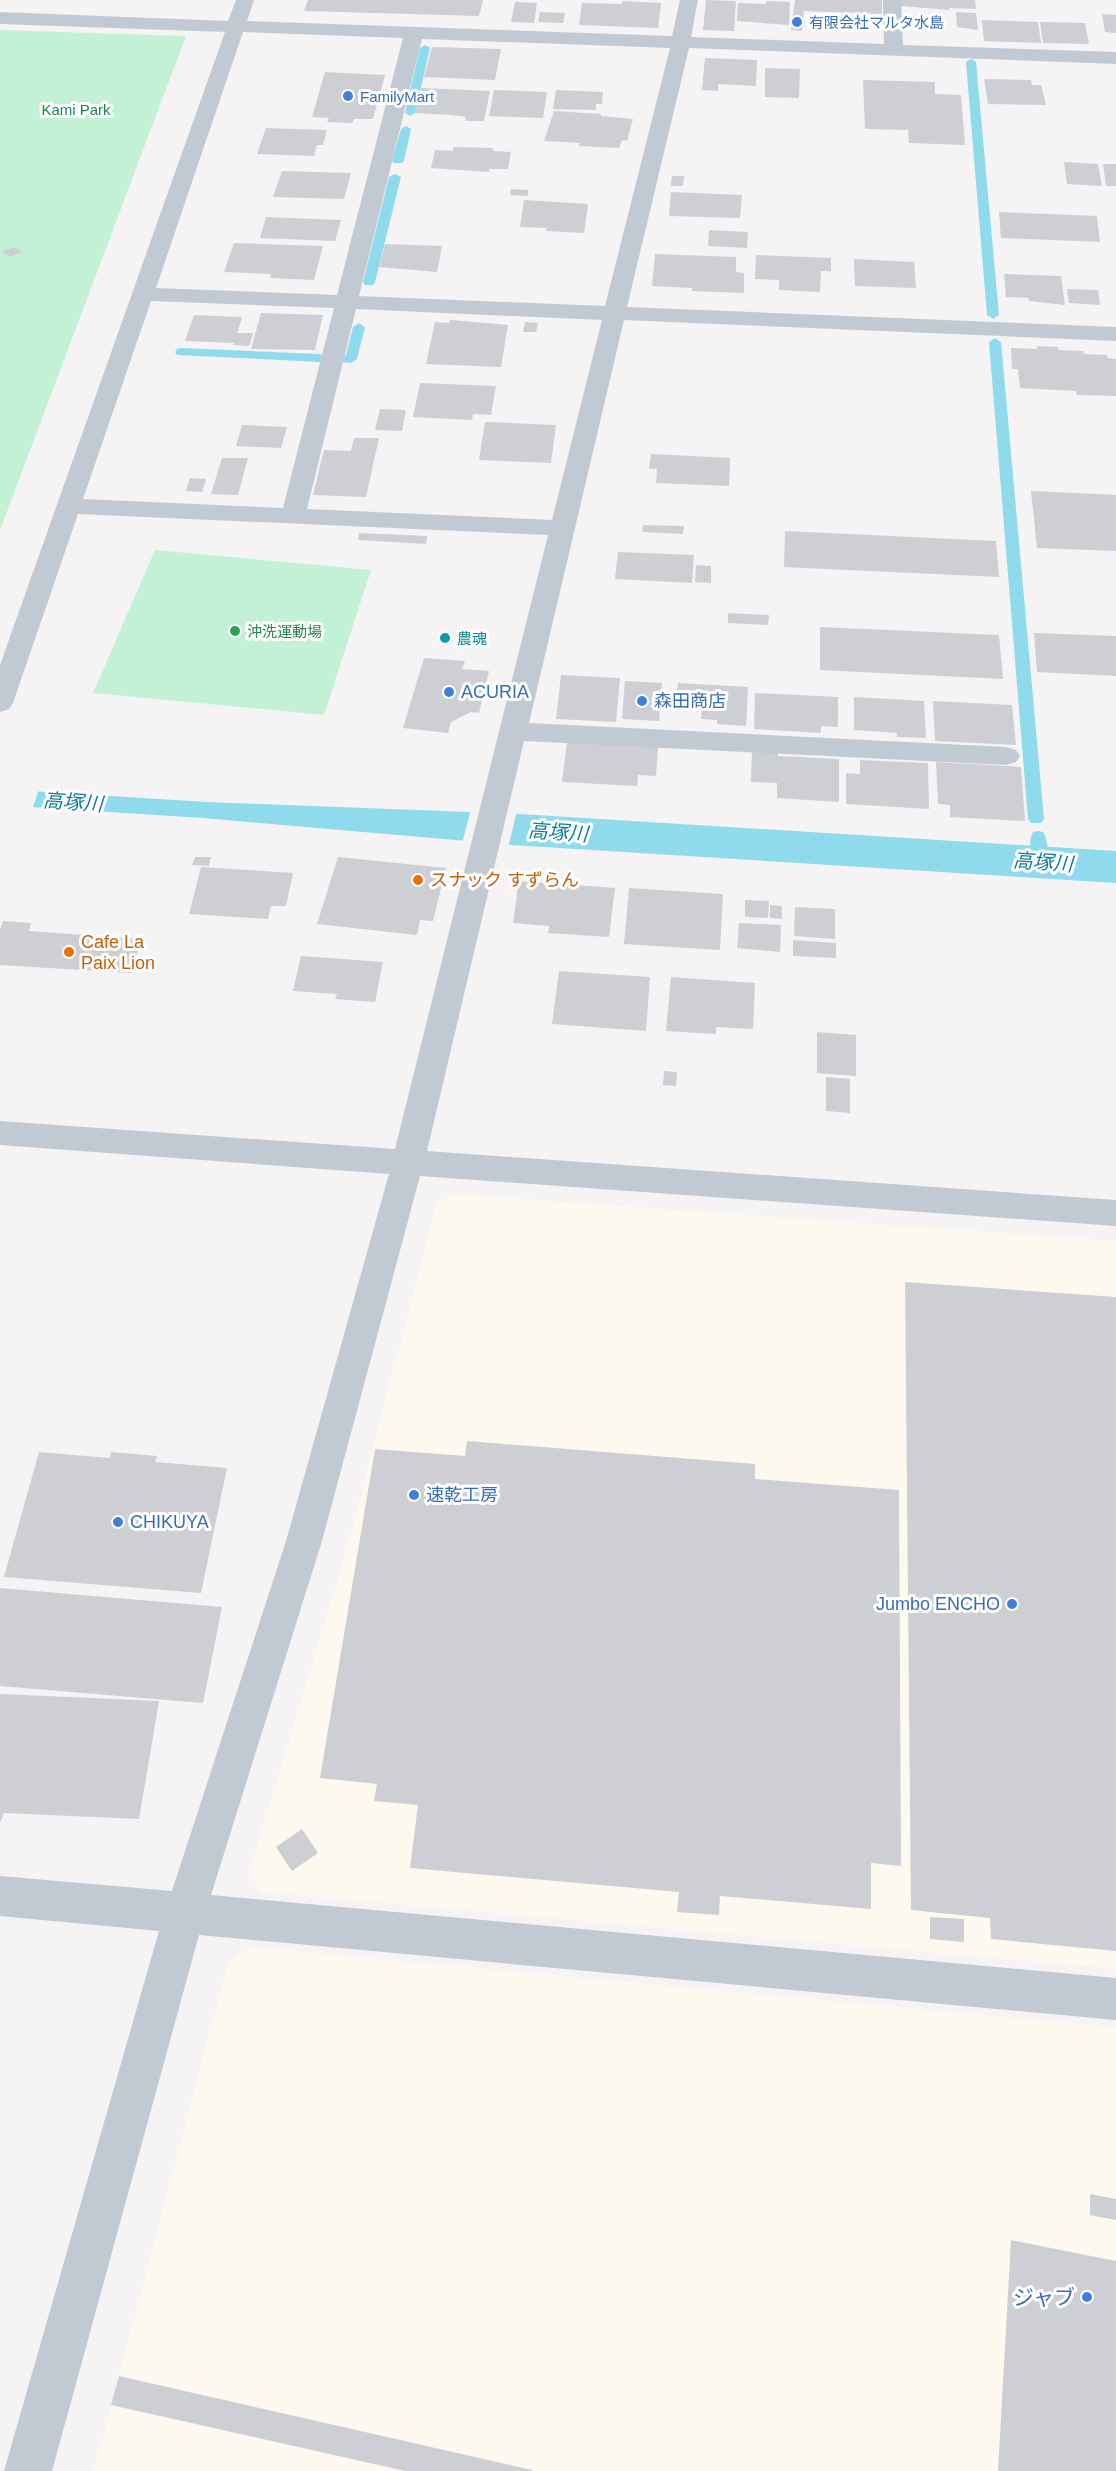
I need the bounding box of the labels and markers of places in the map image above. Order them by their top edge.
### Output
place label: 有限会社マルタ水島 [809,14,944,31]
marker: 有限会社マルタ水島 [790,15,804,29]
place label: FamilyMart [360,88,435,105]
marker: FamilyMart [341,89,355,103]
place label: 沖洗運動場 [247,623,322,640]
marker: 沖洗運動場 [228,624,242,638]
place label: 農魂 [457,630,487,647]
marker: 農魂 [438,631,452,645]
place label: ACURIA [461,682,529,702]
marker: ACURIA [442,685,456,699]
place label: 森田商店 [654,691,726,711]
marker: 森田商店 [635,694,649,708]
place label: スナック すずらん [430,870,579,890]
marker: スナック すずらん [411,873,425,887]
place label: Cafe La Paix Lion [81,932,155,973]
marker: Cafe La Paix Lion [62,945,76,959]
place label: 速乾工房 [426,1485,498,1505]
marker: 速乾工房 [407,1488,421,1502]
place label: CHIKUYA [130,1512,209,1532]
marker: CHIKUYA [111,1515,125,1529]
place label: Jumbo ENCHO [876,1594,1000,1614]
marker: Jumbo ENCHO [1005,1597,1019,1611]
place label: ジャブ [1013,2286,1075,2309]
marker: ジャブ [1080,2290,1094,2304]

